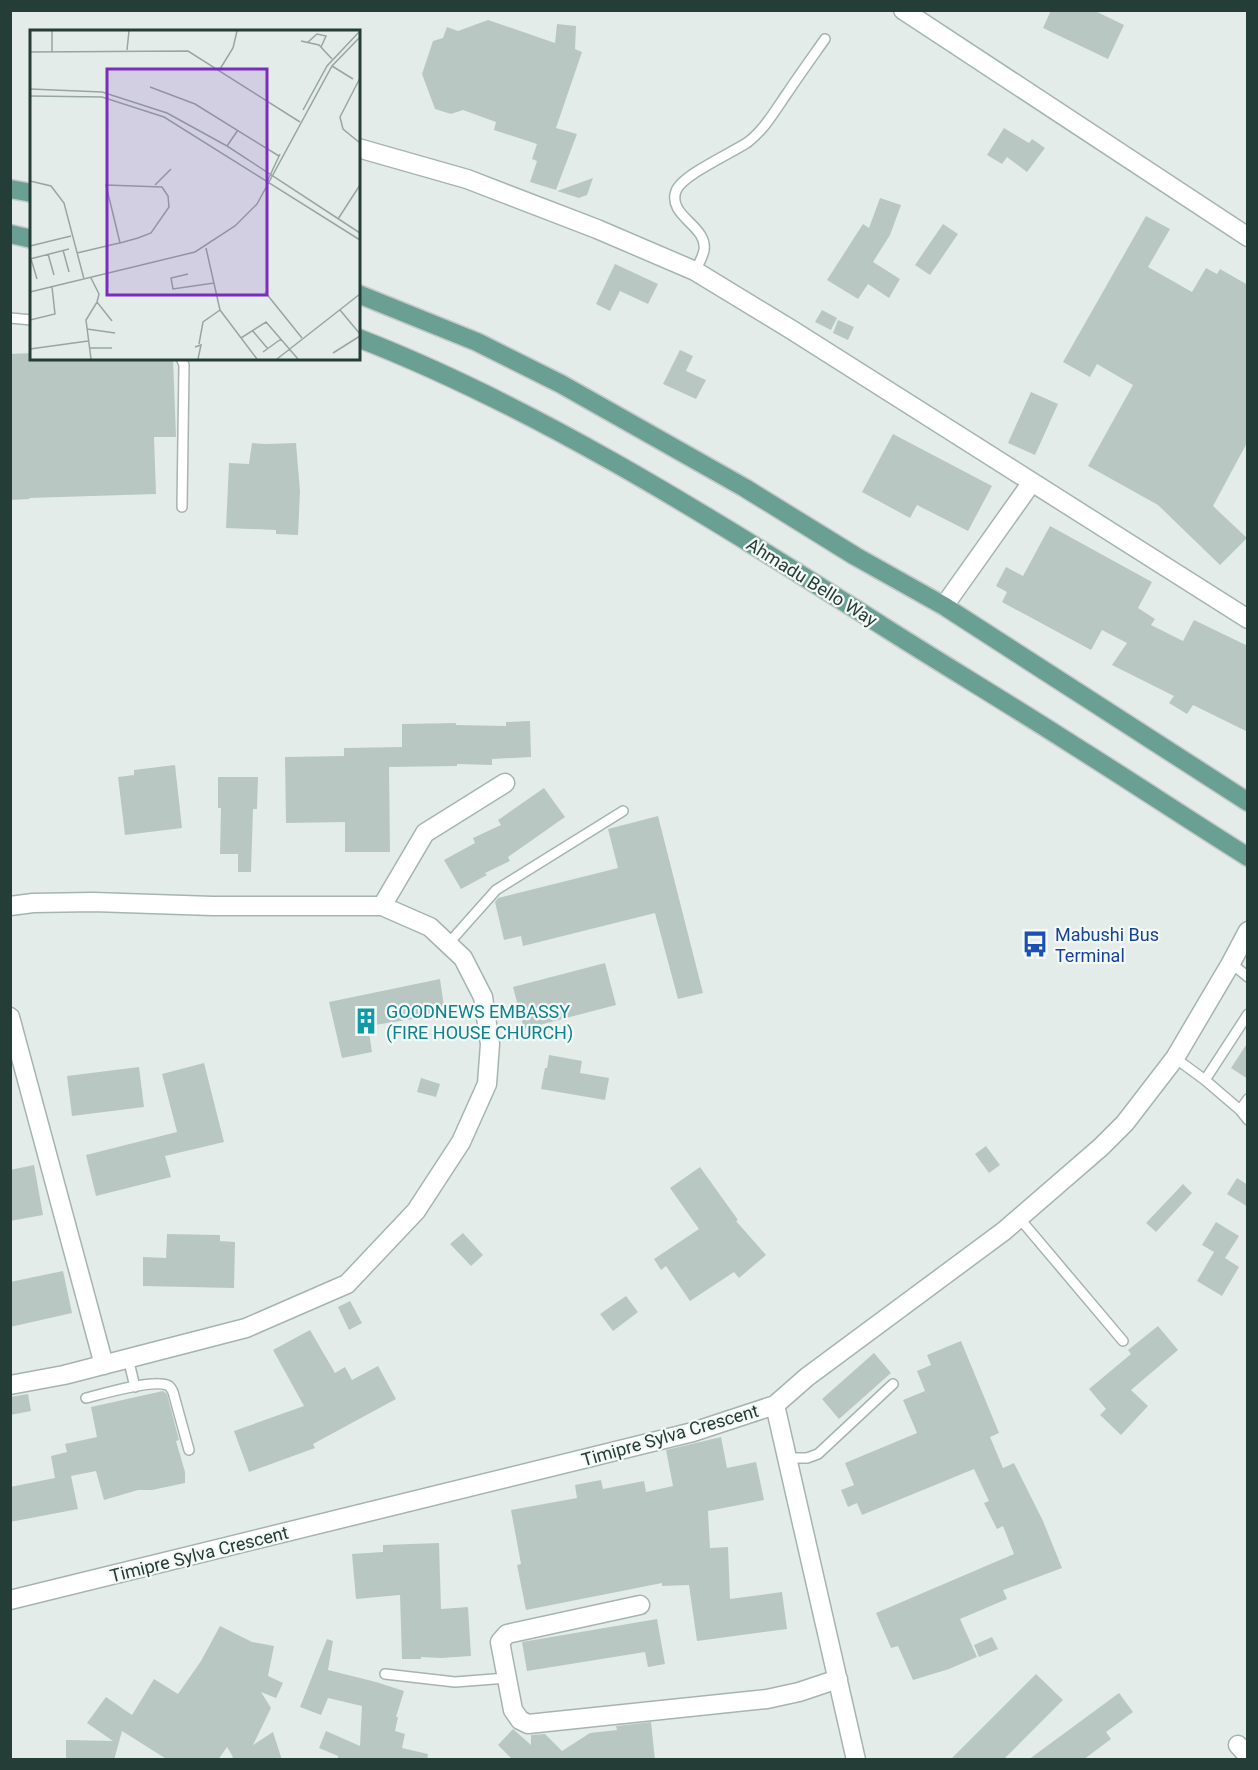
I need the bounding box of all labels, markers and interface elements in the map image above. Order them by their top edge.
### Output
inset map [30,30,360,360]
street label: Ahmadu Bello Way [743,533,882,631]
place label: Mabushi Bus Terminal [1055,924,1159,966]
bus stop icon: Mabushi Bus Terminal [1020,929,1050,959]
place label: GOODNEWS EMBASSY (FIRE HOUSE CHURCH) [386,1001,573,1044]
building icon: GOODNEWS EMBASSY (FIRE HOUSE CHURCH) [351,1006,381,1036]
street label: Timipre Sylva Crescent [579,1400,761,1470]
street label: Timipre Sylva Crescent [108,1522,290,1586]

